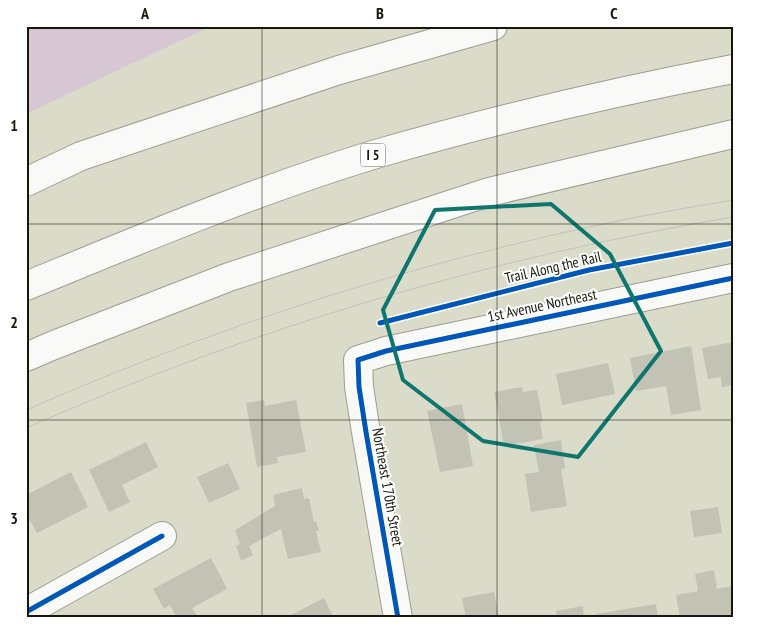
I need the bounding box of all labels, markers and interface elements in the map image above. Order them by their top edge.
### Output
text: A [140,3,150,23]
text: B [376,3,384,23]
text: C [610,3,618,23]
text: 1 [10,115,18,135]
road number: I 5 [360,144,386,166]
street label: Trail Along the Rail [503,247,604,287]
street label: 1st Avenue Northeast [486,284,598,326]
text: 2 [10,312,18,332]
street label: Northeast 170th Street [368,426,408,548]
text: 3 [10,508,18,528]

